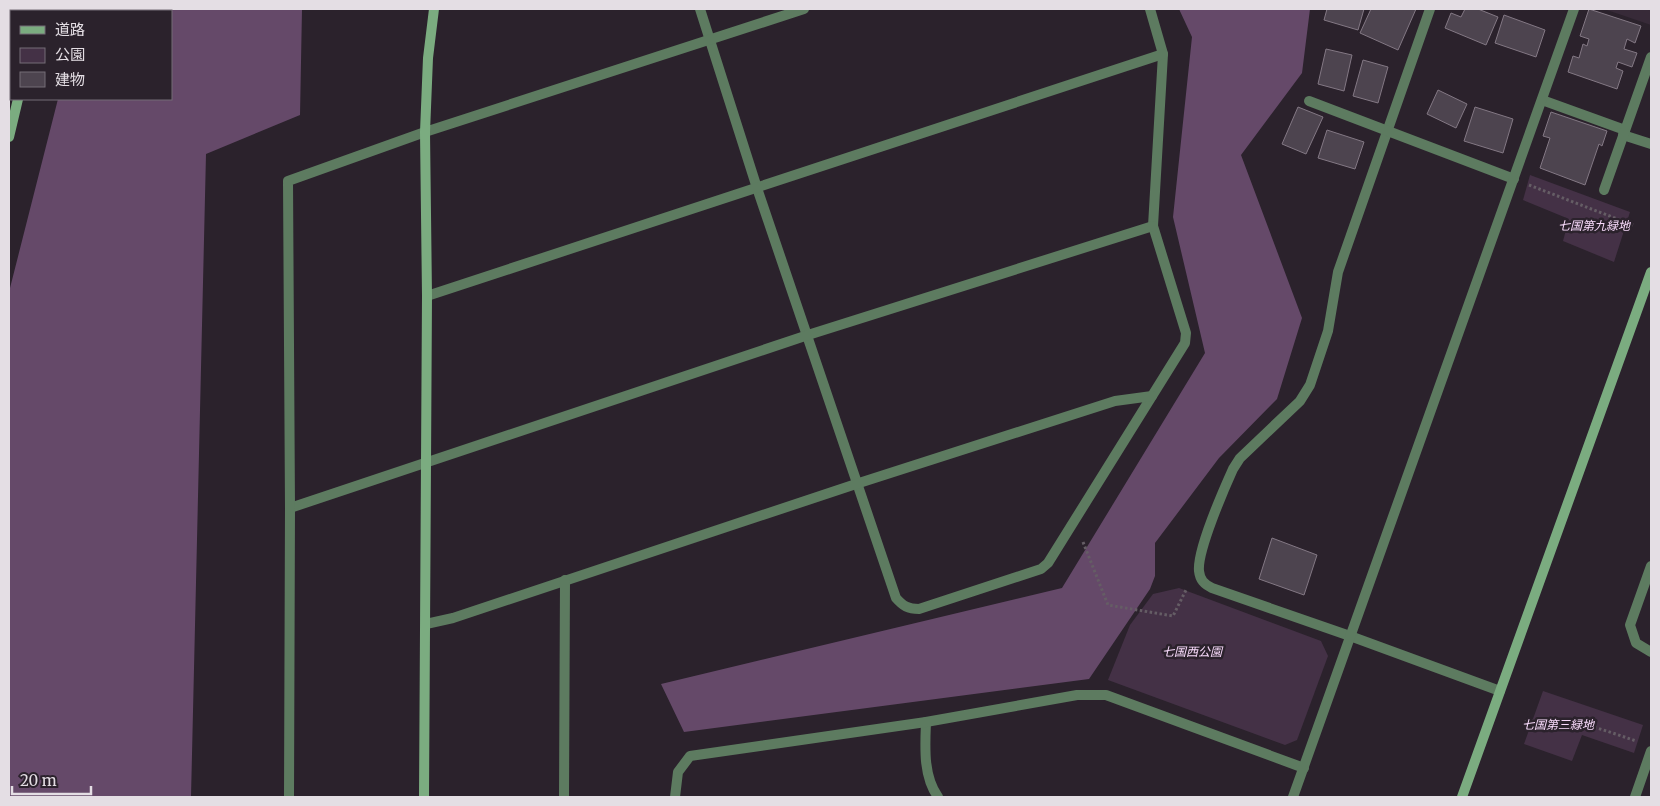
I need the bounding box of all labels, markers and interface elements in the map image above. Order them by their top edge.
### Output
legend [10,10,172,100]
text: 道路 [55,20,85,39]
text: 公園 [55,45,85,64]
text: 建物 [55,70,85,89]
park label: 七国第九緑地 [1558,218,1632,233]
park label: 七国西公園 [1162,644,1224,659]
park label: 七国第三緑地 [1522,717,1596,732]
scale bar [12,764,91,796]
text: 20 m [20,771,57,790]

